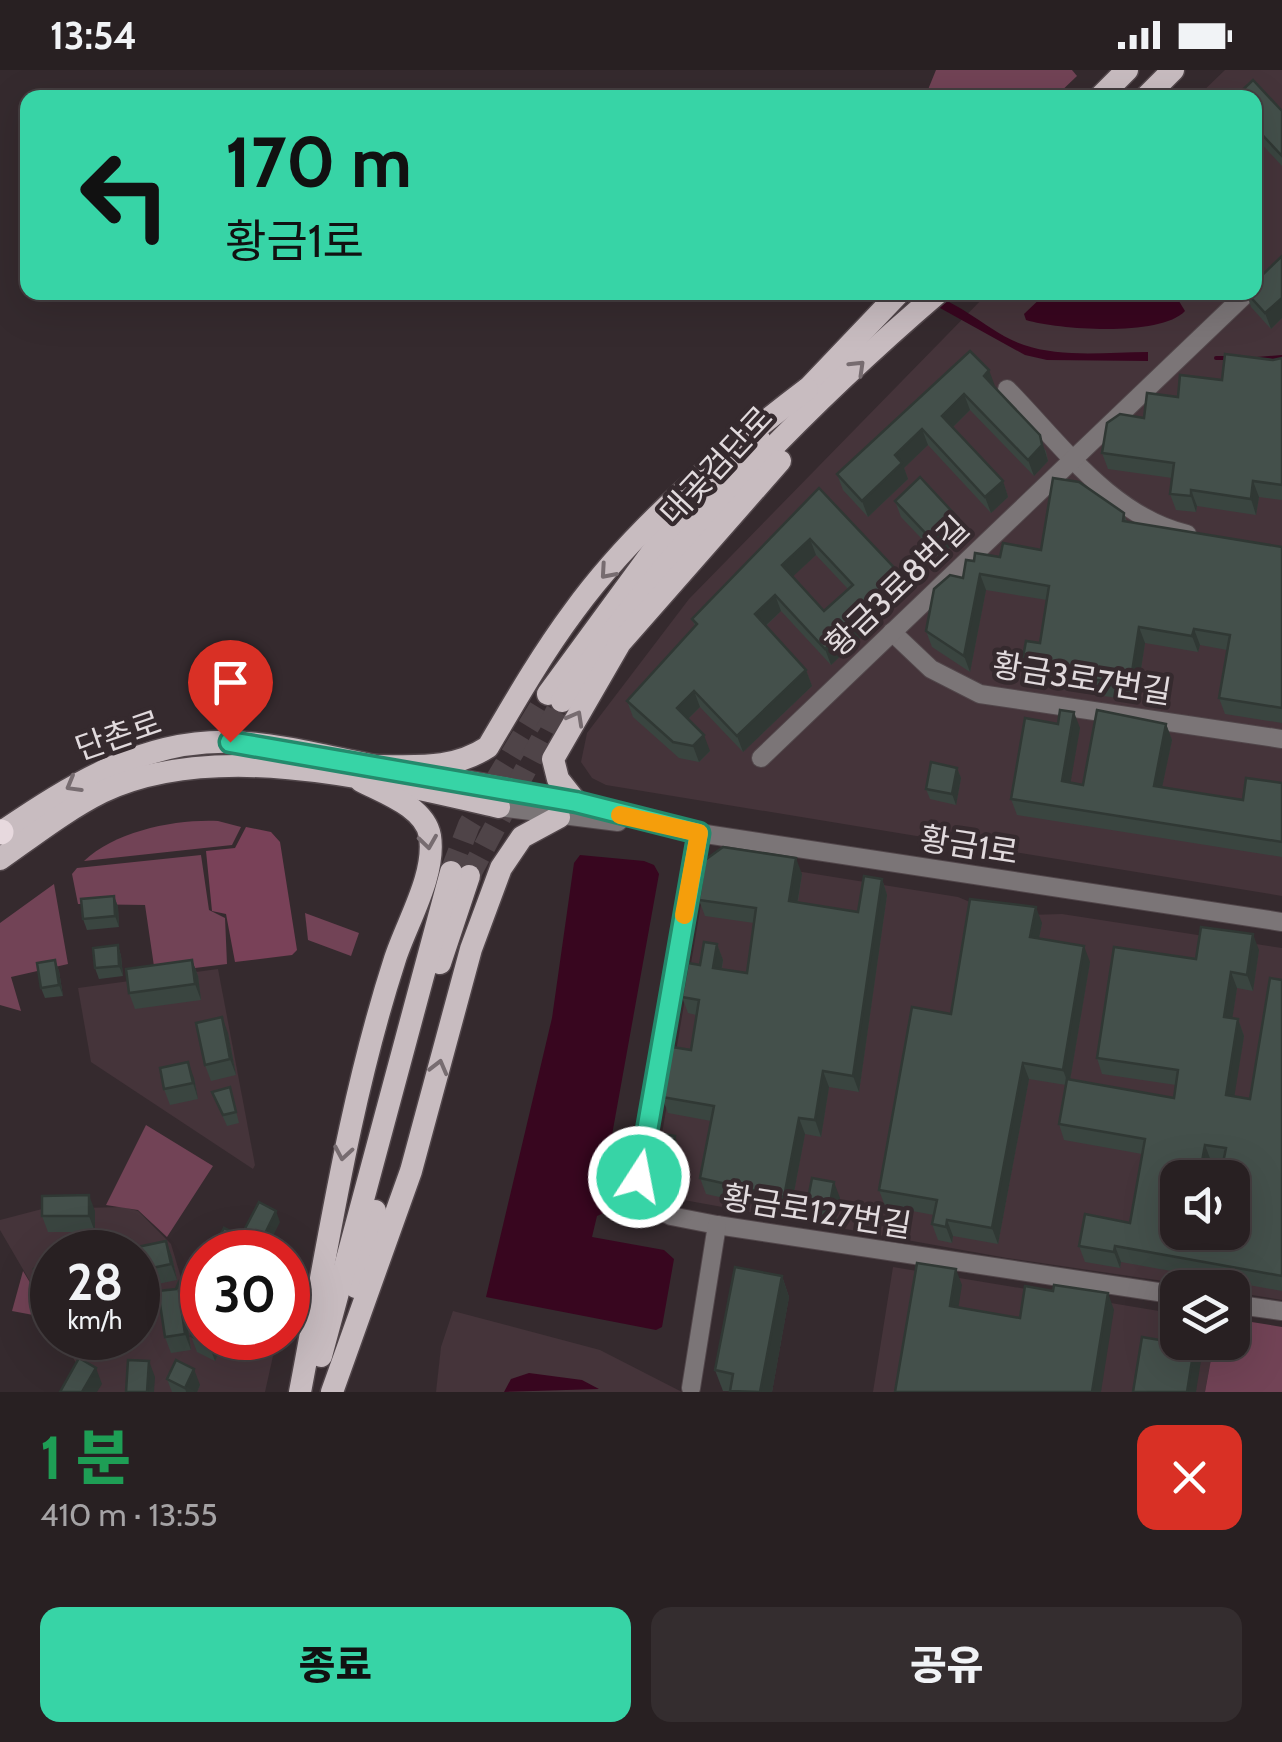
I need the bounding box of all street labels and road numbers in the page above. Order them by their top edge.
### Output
street label: 대곶검단로 [652,398,780,532]
street label: 황금3로8번길 [817,508,977,664]
street label: 황금3로7번길 [990,645,1174,711]
street label: 단촌로 [70,702,166,768]
street label: 황금1로 [917,818,1021,872]
street label: 황금로127번길 [720,1177,914,1245]

